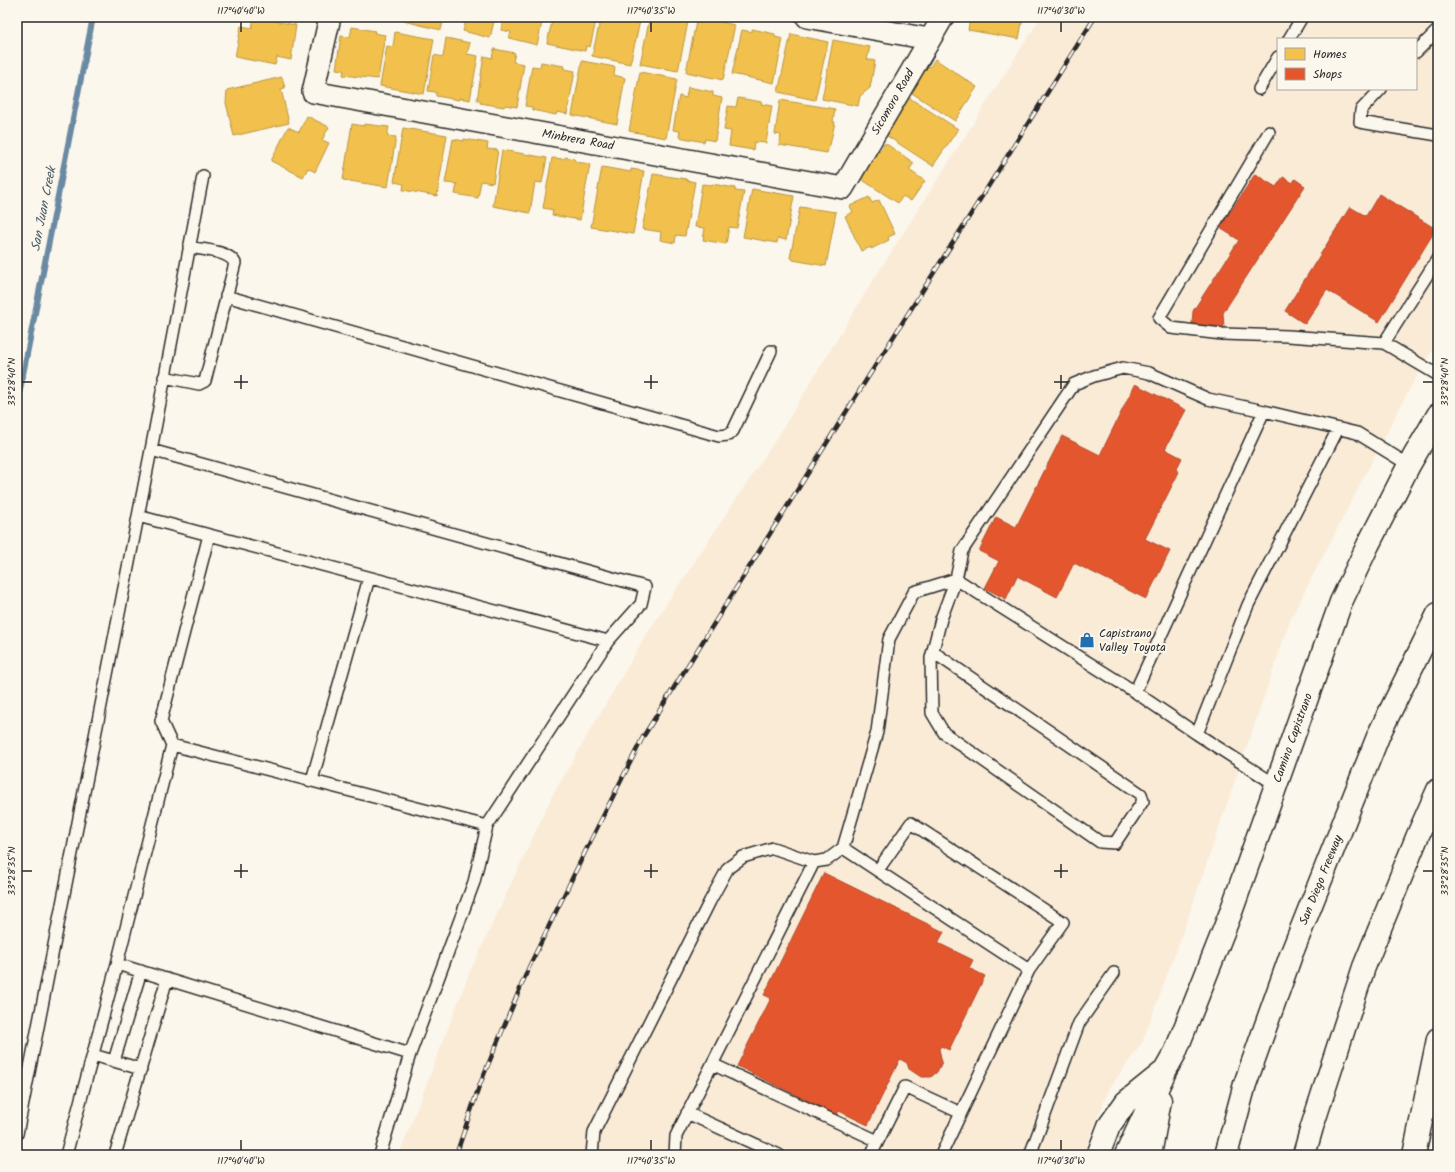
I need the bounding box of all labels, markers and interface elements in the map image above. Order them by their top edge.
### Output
text: 117°40'40"W [217,3,265,19]
text: 117°40'35"W [627,3,675,19]
text: 117°40'30"W [1037,3,1085,19]
legend [1277,38,1417,90]
text: Homes [1313,45,1347,64]
street label: Sicomoro Road [866,65,920,138]
text: Shops [1313,65,1342,84]
street label: Minbrera Road [540,124,617,156]
water label: San Juan Creek [26,163,63,253]
text: 33°28'40"N [4,357,20,406]
text: 33°28'40"N [1437,357,1453,406]
place label: Capistrano Valley Toyota [1099,624,1166,657]
shop icon: Capistrano Valley Toyota [1078,631,1096,649]
street label: Camino Capistrano [1268,690,1318,786]
street label: San Diego Freeway [1294,832,1348,928]
text: 33°28'35"N [4,846,20,896]
text: 33°28'35"N [1437,846,1453,896]
text: 117°40'40"W [217,1153,265,1169]
text: 117°40'35"W [627,1153,675,1169]
text: 117°40'30"W [1037,1153,1085,1169]

